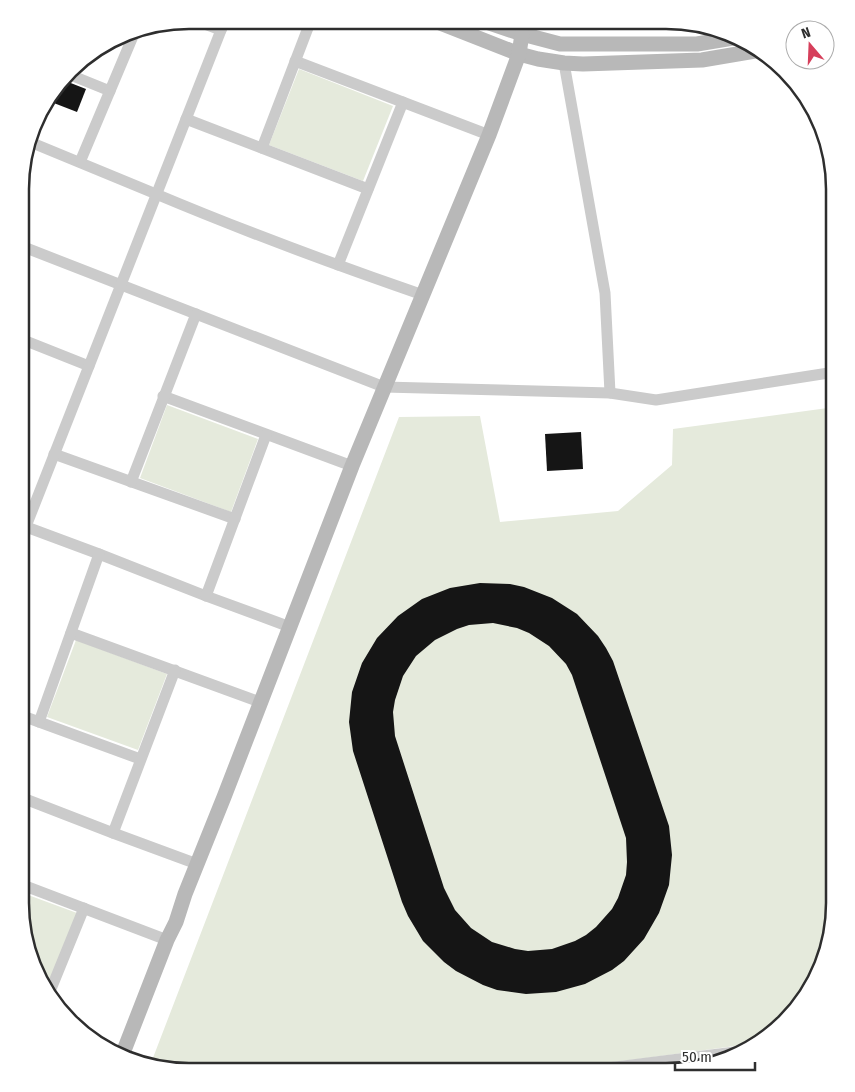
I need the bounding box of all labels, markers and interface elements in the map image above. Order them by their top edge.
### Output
north arrow [785,20,835,70]
text: N [799,24,813,43]
scale bar [675,1040,755,1072]
text: 50 m [682,1048,712,1066]

